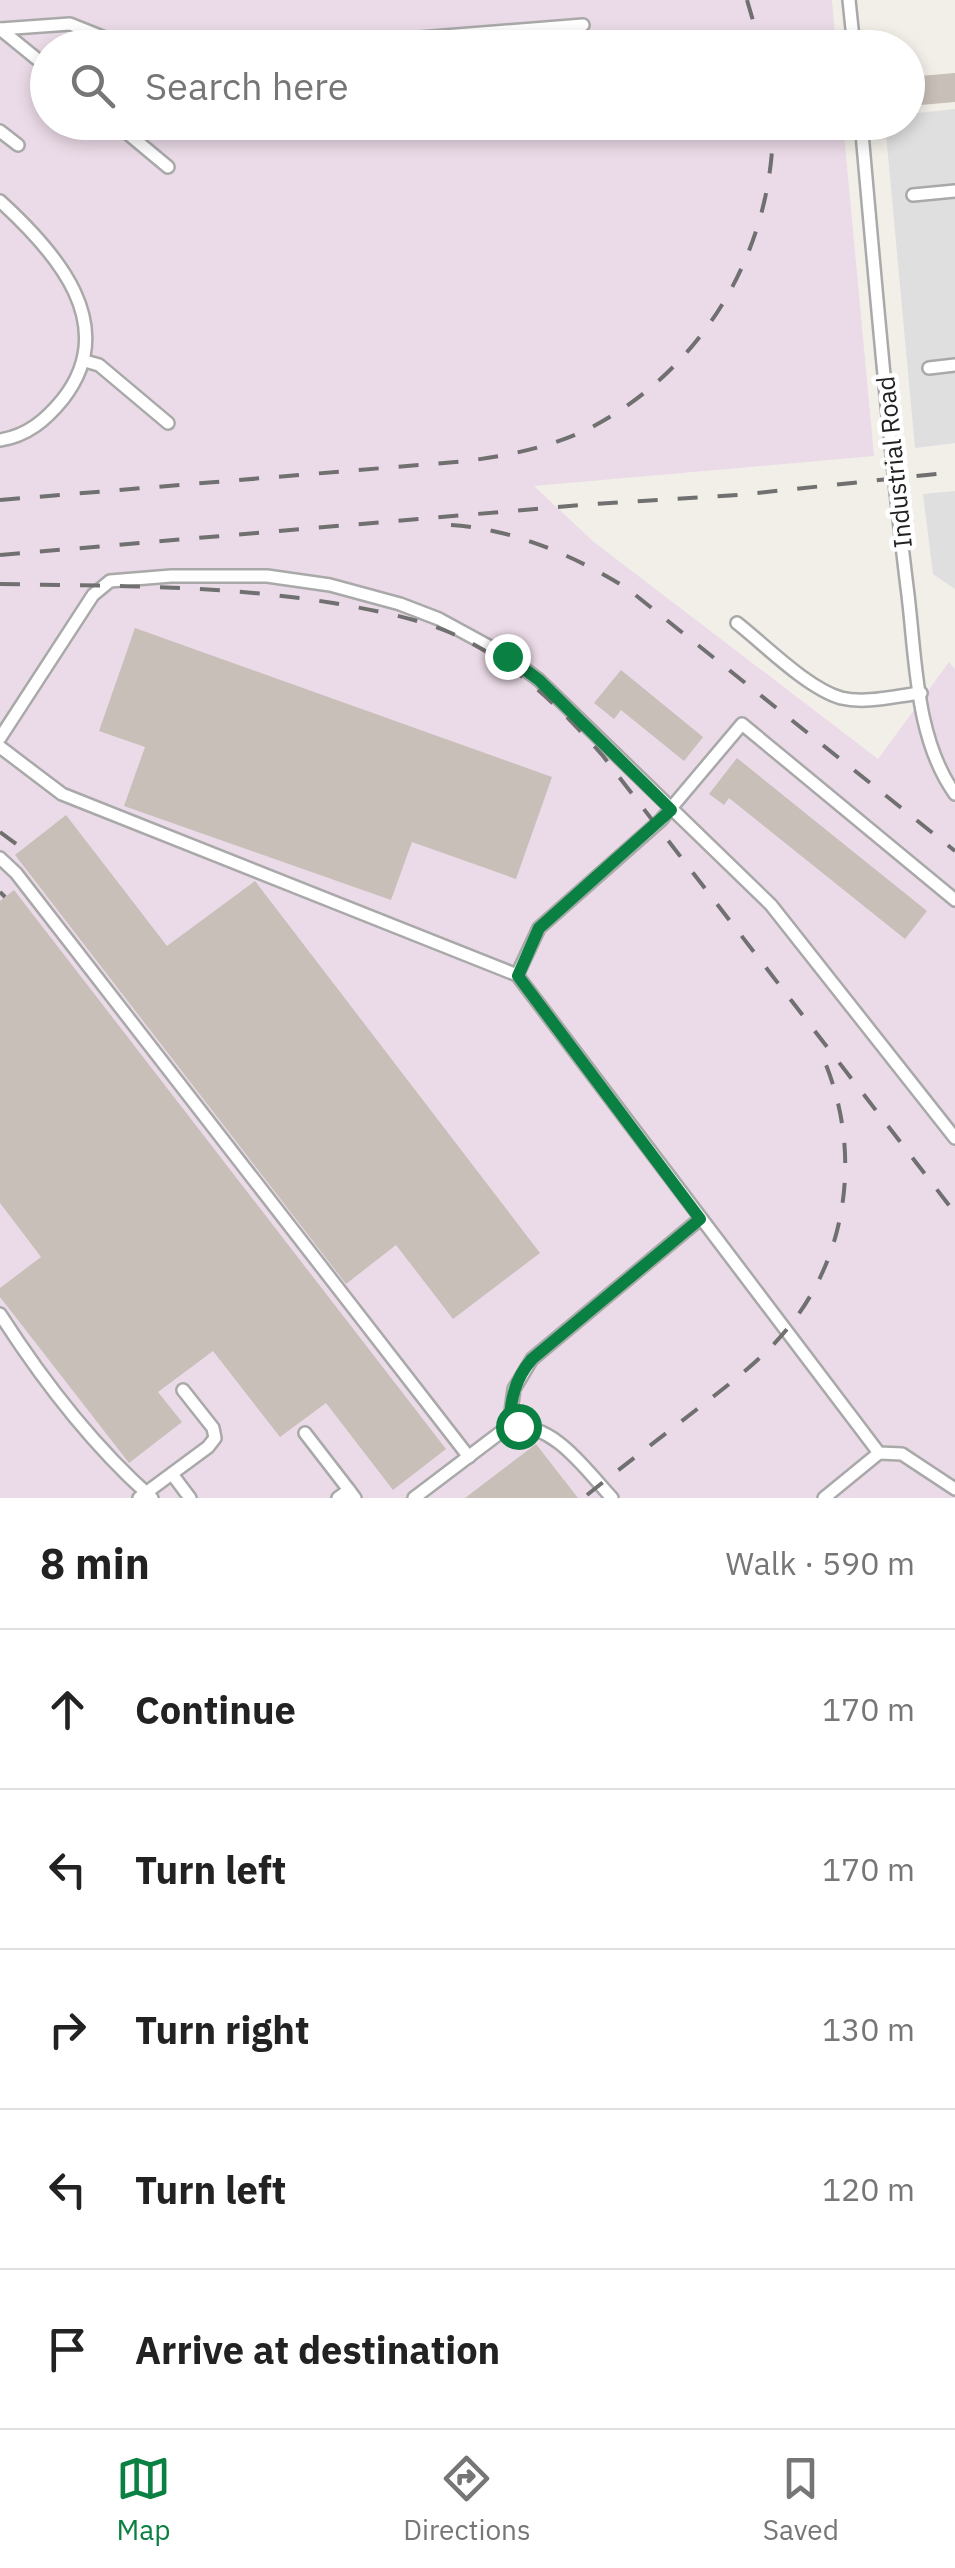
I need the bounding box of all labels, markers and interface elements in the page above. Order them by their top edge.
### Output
search box [30,30,925,140]
icon: search [65,58,120,113]
text: Search here [145,61,349,110]
street label: Industrial Road [868,374,919,550]
route end [485,634,531,680]
route start [496,1404,542,1450]
text: 8 min [40,1536,150,1591]
text: Walk · 590 m [726,1542,915,1584]
icon: ahead [40,1682,95,1737]
text: Continue [135,1685,296,1734]
text: 170 m [822,1688,915,1730]
icon: left [40,1842,95,1897]
text: Turn left [135,1845,286,1894]
text: 170 m [822,1848,915,1890]
icon: right [40,2002,95,2057]
text: Turn right [135,2005,310,2054]
text: 130 m [822,2008,915,2050]
icon: left [40,2162,95,2217]
text: Turn left [135,2165,286,2214]
text: 120 m [822,2168,915,2210]
icon: arrive [40,2322,95,2377]
text: Arrive at destination [135,2325,500,2374]
tab: Map [116,2451,171,2548]
tab: Directions [403,2451,531,2548]
tab: Saved [763,2451,839,2548]

